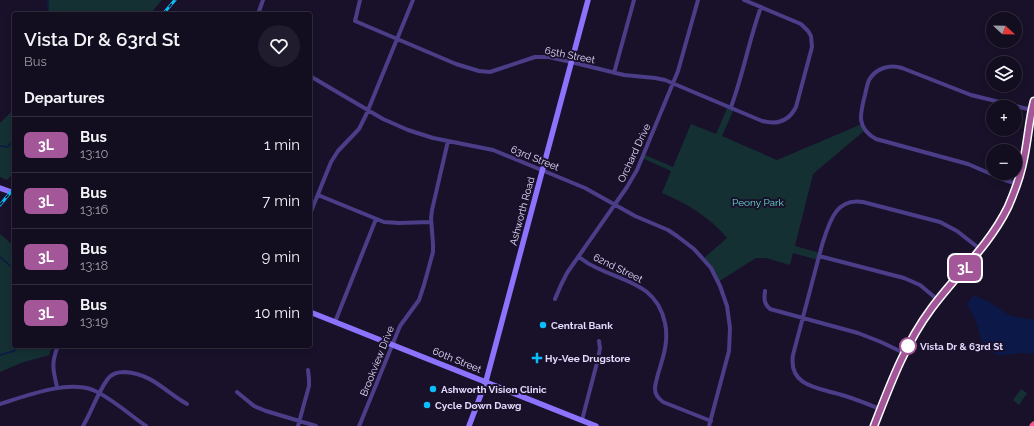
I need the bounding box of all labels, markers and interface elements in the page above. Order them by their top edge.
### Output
north arrow [986,12,1022,48]
map controls [986,12,1022,180]
button: heart [258,25,300,67]
text: Vista Dr & 63rd St [24,28,180,50]
street label: 65th Street [544,45,597,65]
text: Bus [24,54,47,69]
button: layers [986,56,1022,92]
text: Departures [24,89,105,107]
button: + [986,100,1022,136]
street label: Orchard Drive [616,122,652,184]
text: Bus [80,128,107,146]
text: 1 min [264,136,300,154]
text: 3L [38,137,54,153]
street label: 63rd Street [509,143,561,173]
button: − [986,144,1022,180]
text: 13:10 [80,146,108,161]
street label: Ashworth Road [508,176,536,246]
text: Bus [80,184,107,202]
text: 7 min [262,192,300,210]
text: 3L [38,193,54,209]
park label: Peony Park [732,197,785,208]
text: 13:16 [80,202,108,217]
text: Bus [80,240,107,258]
text: 9 min [262,248,300,266]
text: 3L [38,249,54,265]
street label: 62nd Street [592,251,645,285]
line badge: 3L [947,255,983,281]
text: 13:18 [80,258,108,273]
text: 3L [957,260,973,276]
text: Bus [80,296,107,314]
text: 10 min [255,304,300,322]
text: 3L [38,305,54,321]
text: 13:19 [80,314,108,329]
marker: Central Bank [538,320,548,330]
place label: Central Bank [551,320,613,331]
street label: Brookview Drive [358,324,396,398]
marker: Vista Dr & 63rd St [899,337,917,355]
place label: Vista Dr & 63rd St [920,341,1003,352]
street label: 60th Street [431,345,484,375]
marker: Hy-Vee Drugstore [532,353,542,363]
place label: Hy-Vee Drugstore [545,353,630,364]
marker: Ashworth Vision Clinic [428,384,438,394]
place label: Ashworth Vision Clinic [441,384,547,395]
marker: Cycle Down Dawg [422,400,432,410]
place label: Cycle Down Dawg [435,400,521,411]

